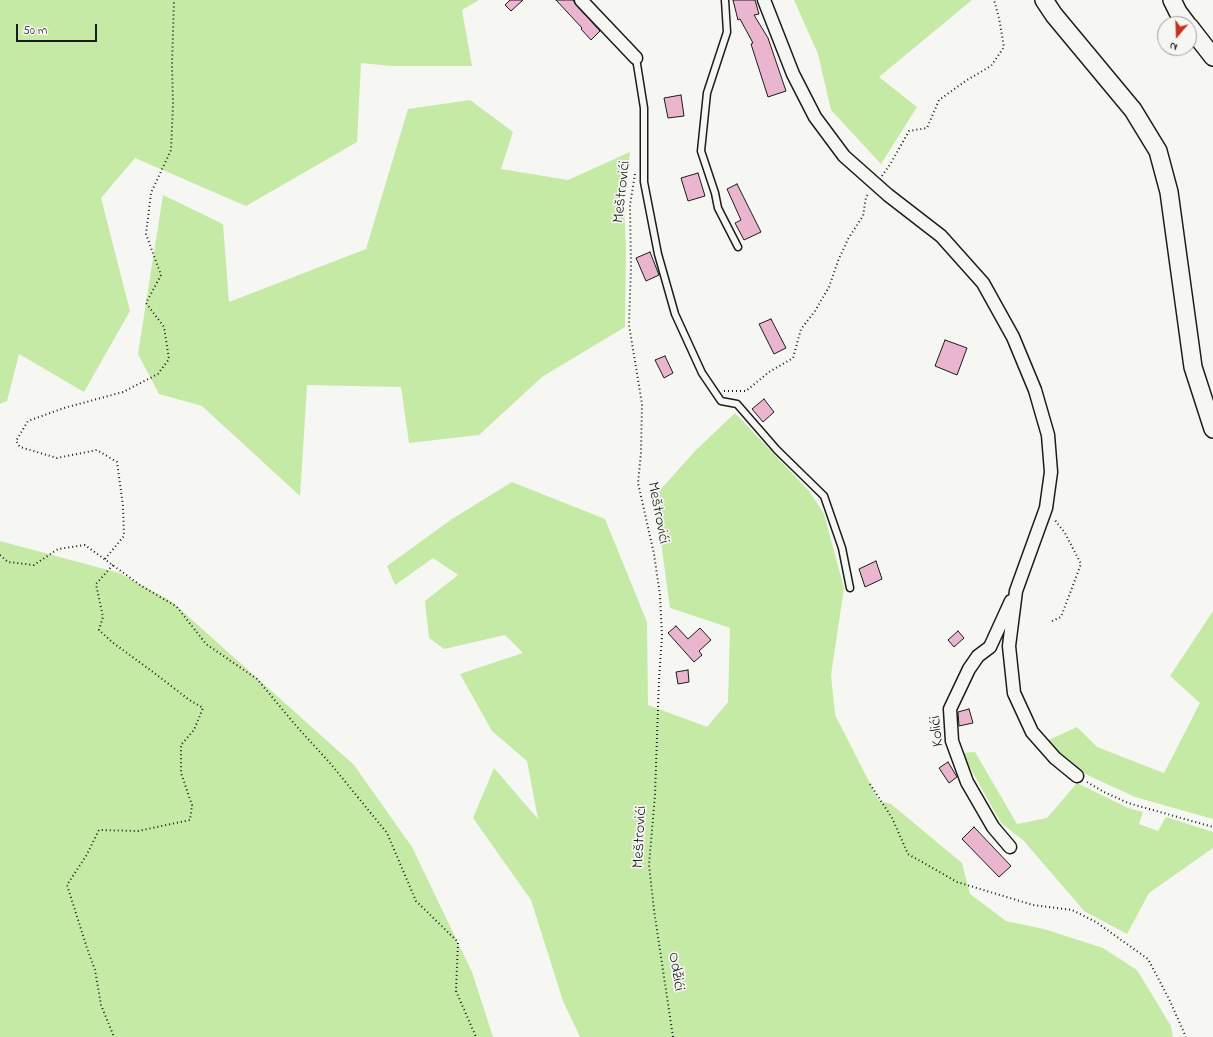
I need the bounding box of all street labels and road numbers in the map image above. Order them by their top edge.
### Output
street label: Meštrovići [610,160,636,224]
street label: Meštrovići [642,480,672,546]
street label: Kolići [927,715,949,747]
street label: Meštrovići [630,805,652,869]
street label: Odžići [662,951,688,993]

